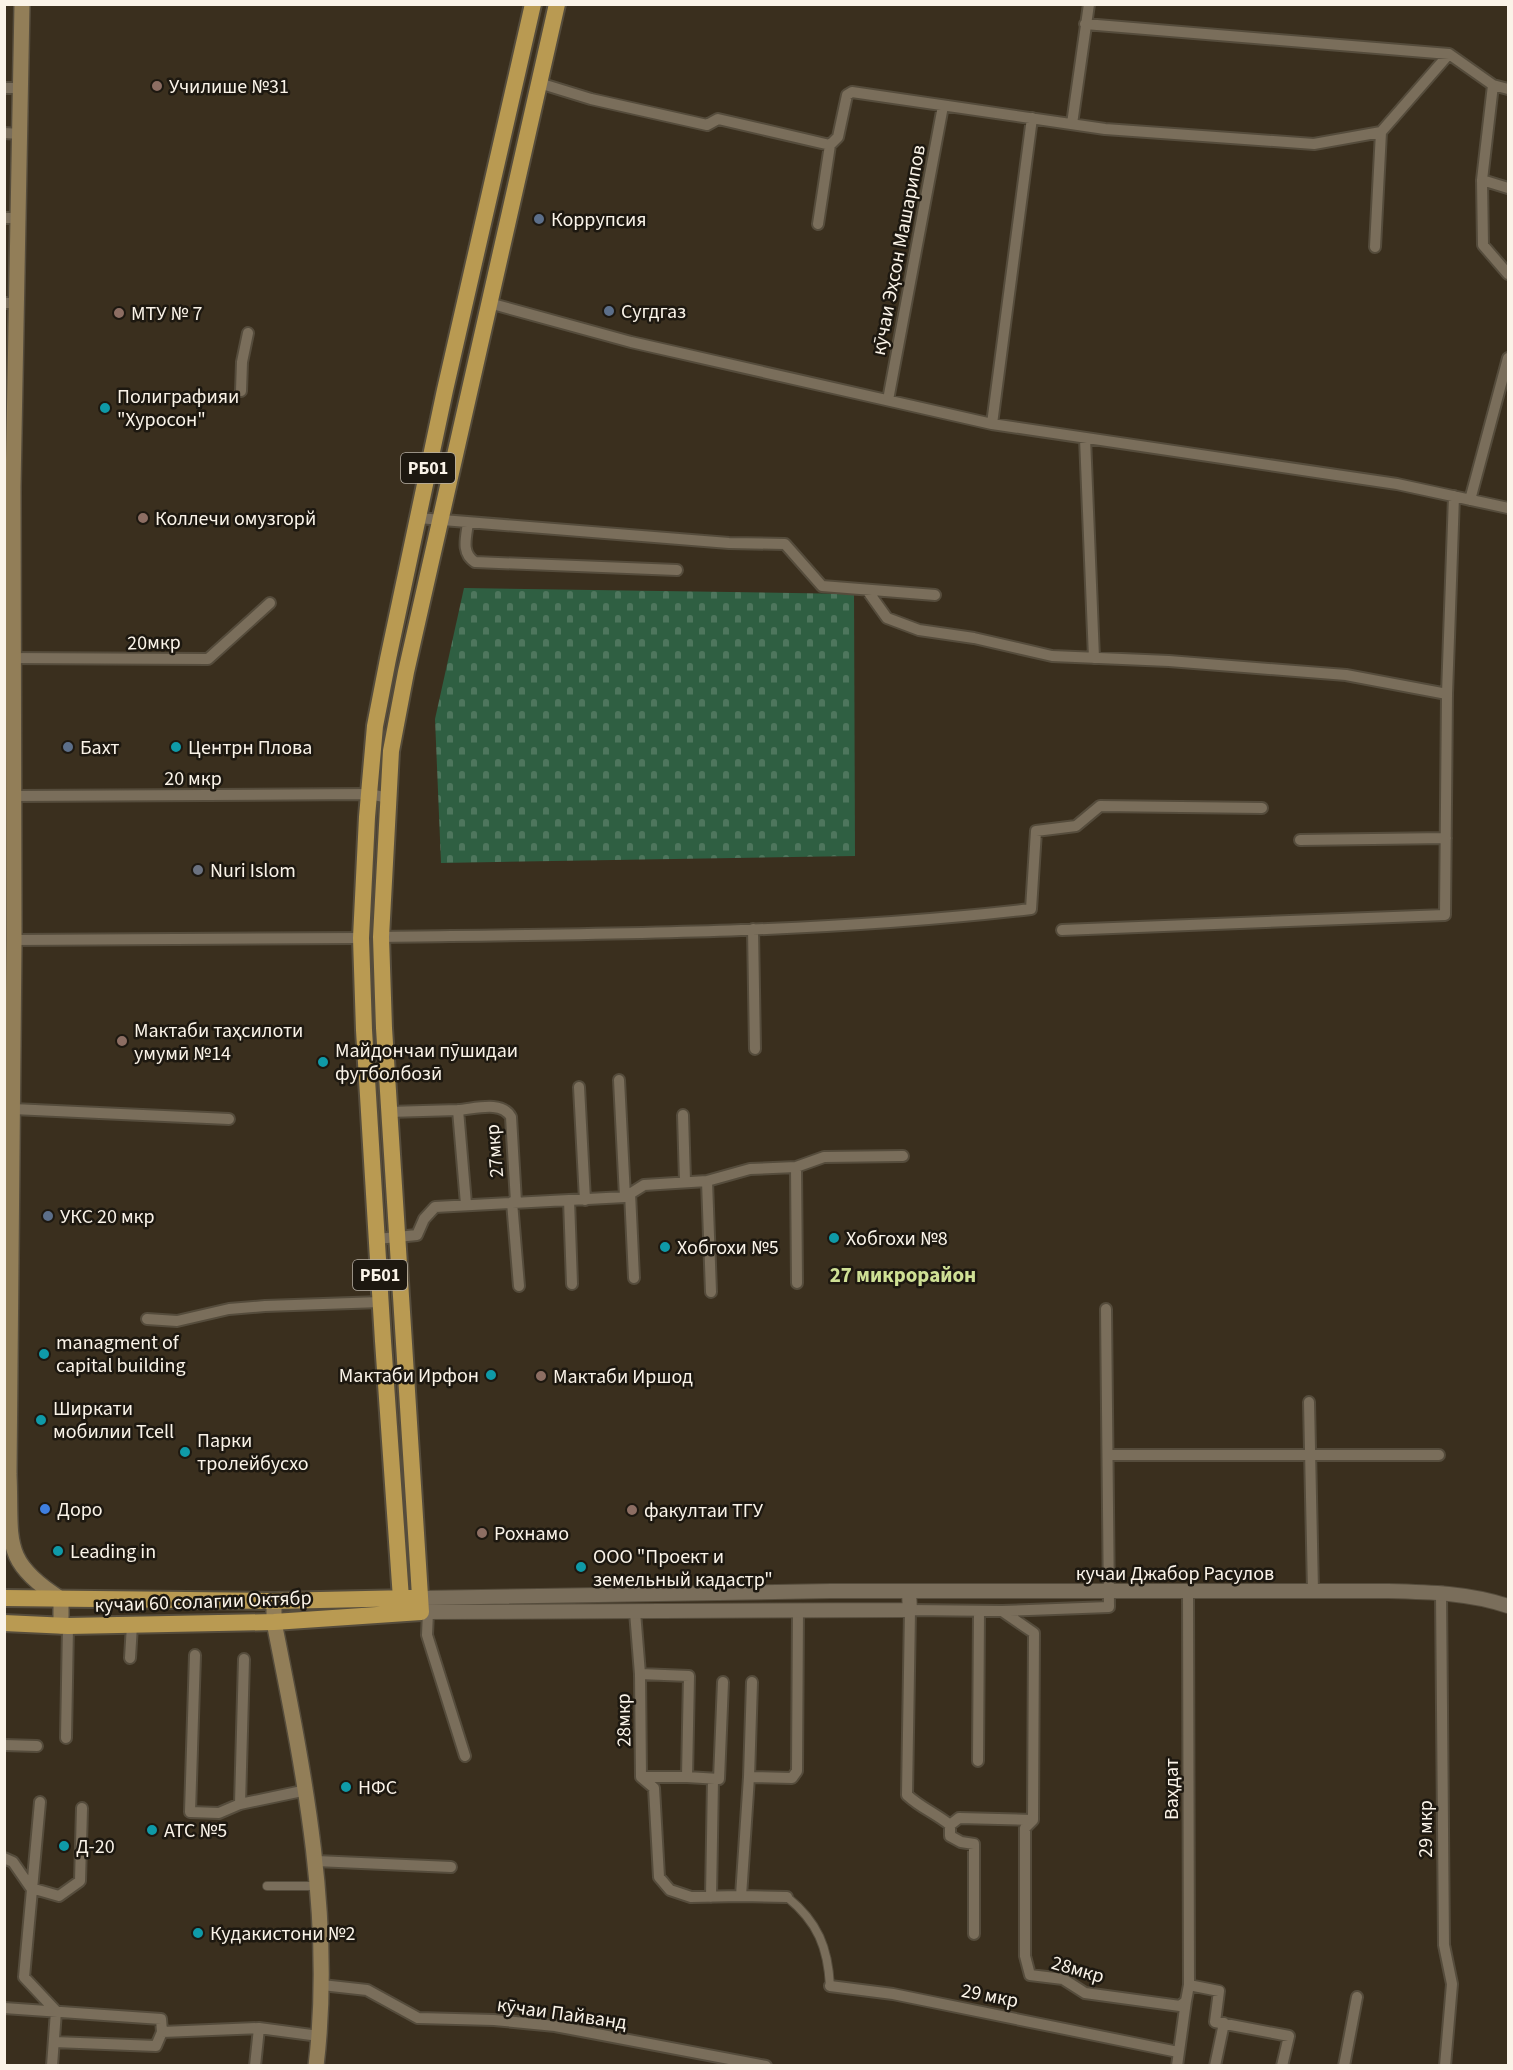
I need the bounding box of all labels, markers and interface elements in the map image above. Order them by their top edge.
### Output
place label: Училише №31 [169,73,289,101]
marker: Училише №31 [150,79,164,93]
street label: кӯчаи Эҳсон Машарипов [865,143,933,358]
place label: Коррупсия [551,206,647,234]
marker: Коррупсия [532,212,546,226]
place label: Сугдгаз [621,298,686,326]
place label: МТУ № 7 [131,300,202,328]
marker: Сугдгаз [602,304,616,318]
marker: МТУ № 7 [112,306,126,320]
place label: Полиграфияи "Хуросон" [117,383,239,434]
marker: Полиграфияи "Хуросон" [98,401,112,415]
road number: РБ01 [401,453,455,483]
place label: Коллечи омузгорй [155,505,316,533]
marker: Коллечи омузгорй [136,511,150,525]
street label: 20мкр [127,629,181,657]
place label: Бахт [80,734,119,762]
place label: Центрн Плова [188,734,312,762]
marker: Бахт [61,740,75,754]
marker: Центрн Плова [169,740,183,754]
street label: 20 мкр [164,765,222,793]
place label: Nuri Islom [210,857,296,885]
marker: Nuri Islom [191,863,205,877]
place label: Мактаби таҳсилоти умумӣ №14 [134,1017,303,1068]
marker: Мактаби таҳсилоти умумӣ №14 [115,1034,129,1048]
place label: Майдончаи пӯшидаи футболбозӣ [335,1037,518,1088]
marker: Майдончаи пӯшидаи футболбозӣ [316,1055,330,1069]
street label: 27мкр [479,1123,511,1179]
place label: УКС 20 мкр [60,1203,155,1231]
marker: УКС 20 мкр [41,1209,55,1223]
place label: Хобгохи №8 [846,1225,948,1253]
marker: Хобгохи №8 [827,1231,841,1245]
place label: Хобгохи №5 [677,1234,779,1262]
marker: Хобгохи №5 [658,1240,672,1254]
road number: РБ01 [353,1260,407,1290]
district label: 27 микрорайон [830,1260,976,1290]
place label: managment of capital building [56,1329,186,1380]
marker: managment of capital building [37,1347,51,1361]
place label: Мактаби Ирфон [339,1362,479,1390]
place label: Мактаби Иршод [553,1363,693,1391]
marker: Мактаби Ирфон [484,1368,498,1382]
marker: Мактаби Иршод [534,1369,548,1383]
place label: Ширкати мобилии Tcell [53,1395,174,1446]
marker: Ширкати мобилии Tcell [34,1413,48,1427]
place label: Парки тролейбусхо [197,1427,309,1478]
marker: Парки тролейбусхо [178,1445,192,1459]
place label: Доро [57,1496,103,1524]
place label: факултаи ТГУ [644,1497,764,1525]
marker: Доро [38,1502,52,1516]
marker: факултаи ТГУ [625,1503,639,1517]
place label: Рохнамо [494,1520,569,1548]
marker: Рохнамо [475,1526,489,1540]
place label: Leading in [70,1538,156,1566]
place label: ООО "Проект и земельный кадастр" [593,1543,773,1594]
marker: Leading in [51,1544,65,1558]
marker: ООО "Проект и земельный кадастр" [574,1560,588,1574]
street label: кучаи Джабор Расулов [1076,1560,1274,1588]
street label: кучаи 60 солагии Октябр [94,1584,312,1620]
street label: 28мкр [610,1693,638,1747]
street label: Ваҳдат [1158,1758,1186,1820]
place label: НФС [358,1774,397,1802]
marker: НФС [339,1780,353,1794]
street label: 29 мкр [1412,1800,1440,1858]
place label: АТС №5 [164,1817,227,1845]
marker: АТС №5 [145,1823,159,1837]
place label: Д-20 [76,1833,115,1861]
marker: Д-20 [57,1839,71,1853]
place label: Кудакистони №2 [210,1920,356,1948]
marker: Кудакистони №2 [191,1926,205,1940]
street label: 28мкр [1048,1949,1107,1991]
street label: 29 мкр [959,1977,1021,2015]
street label: кӯчаи Пайванд [495,1991,629,2037]

